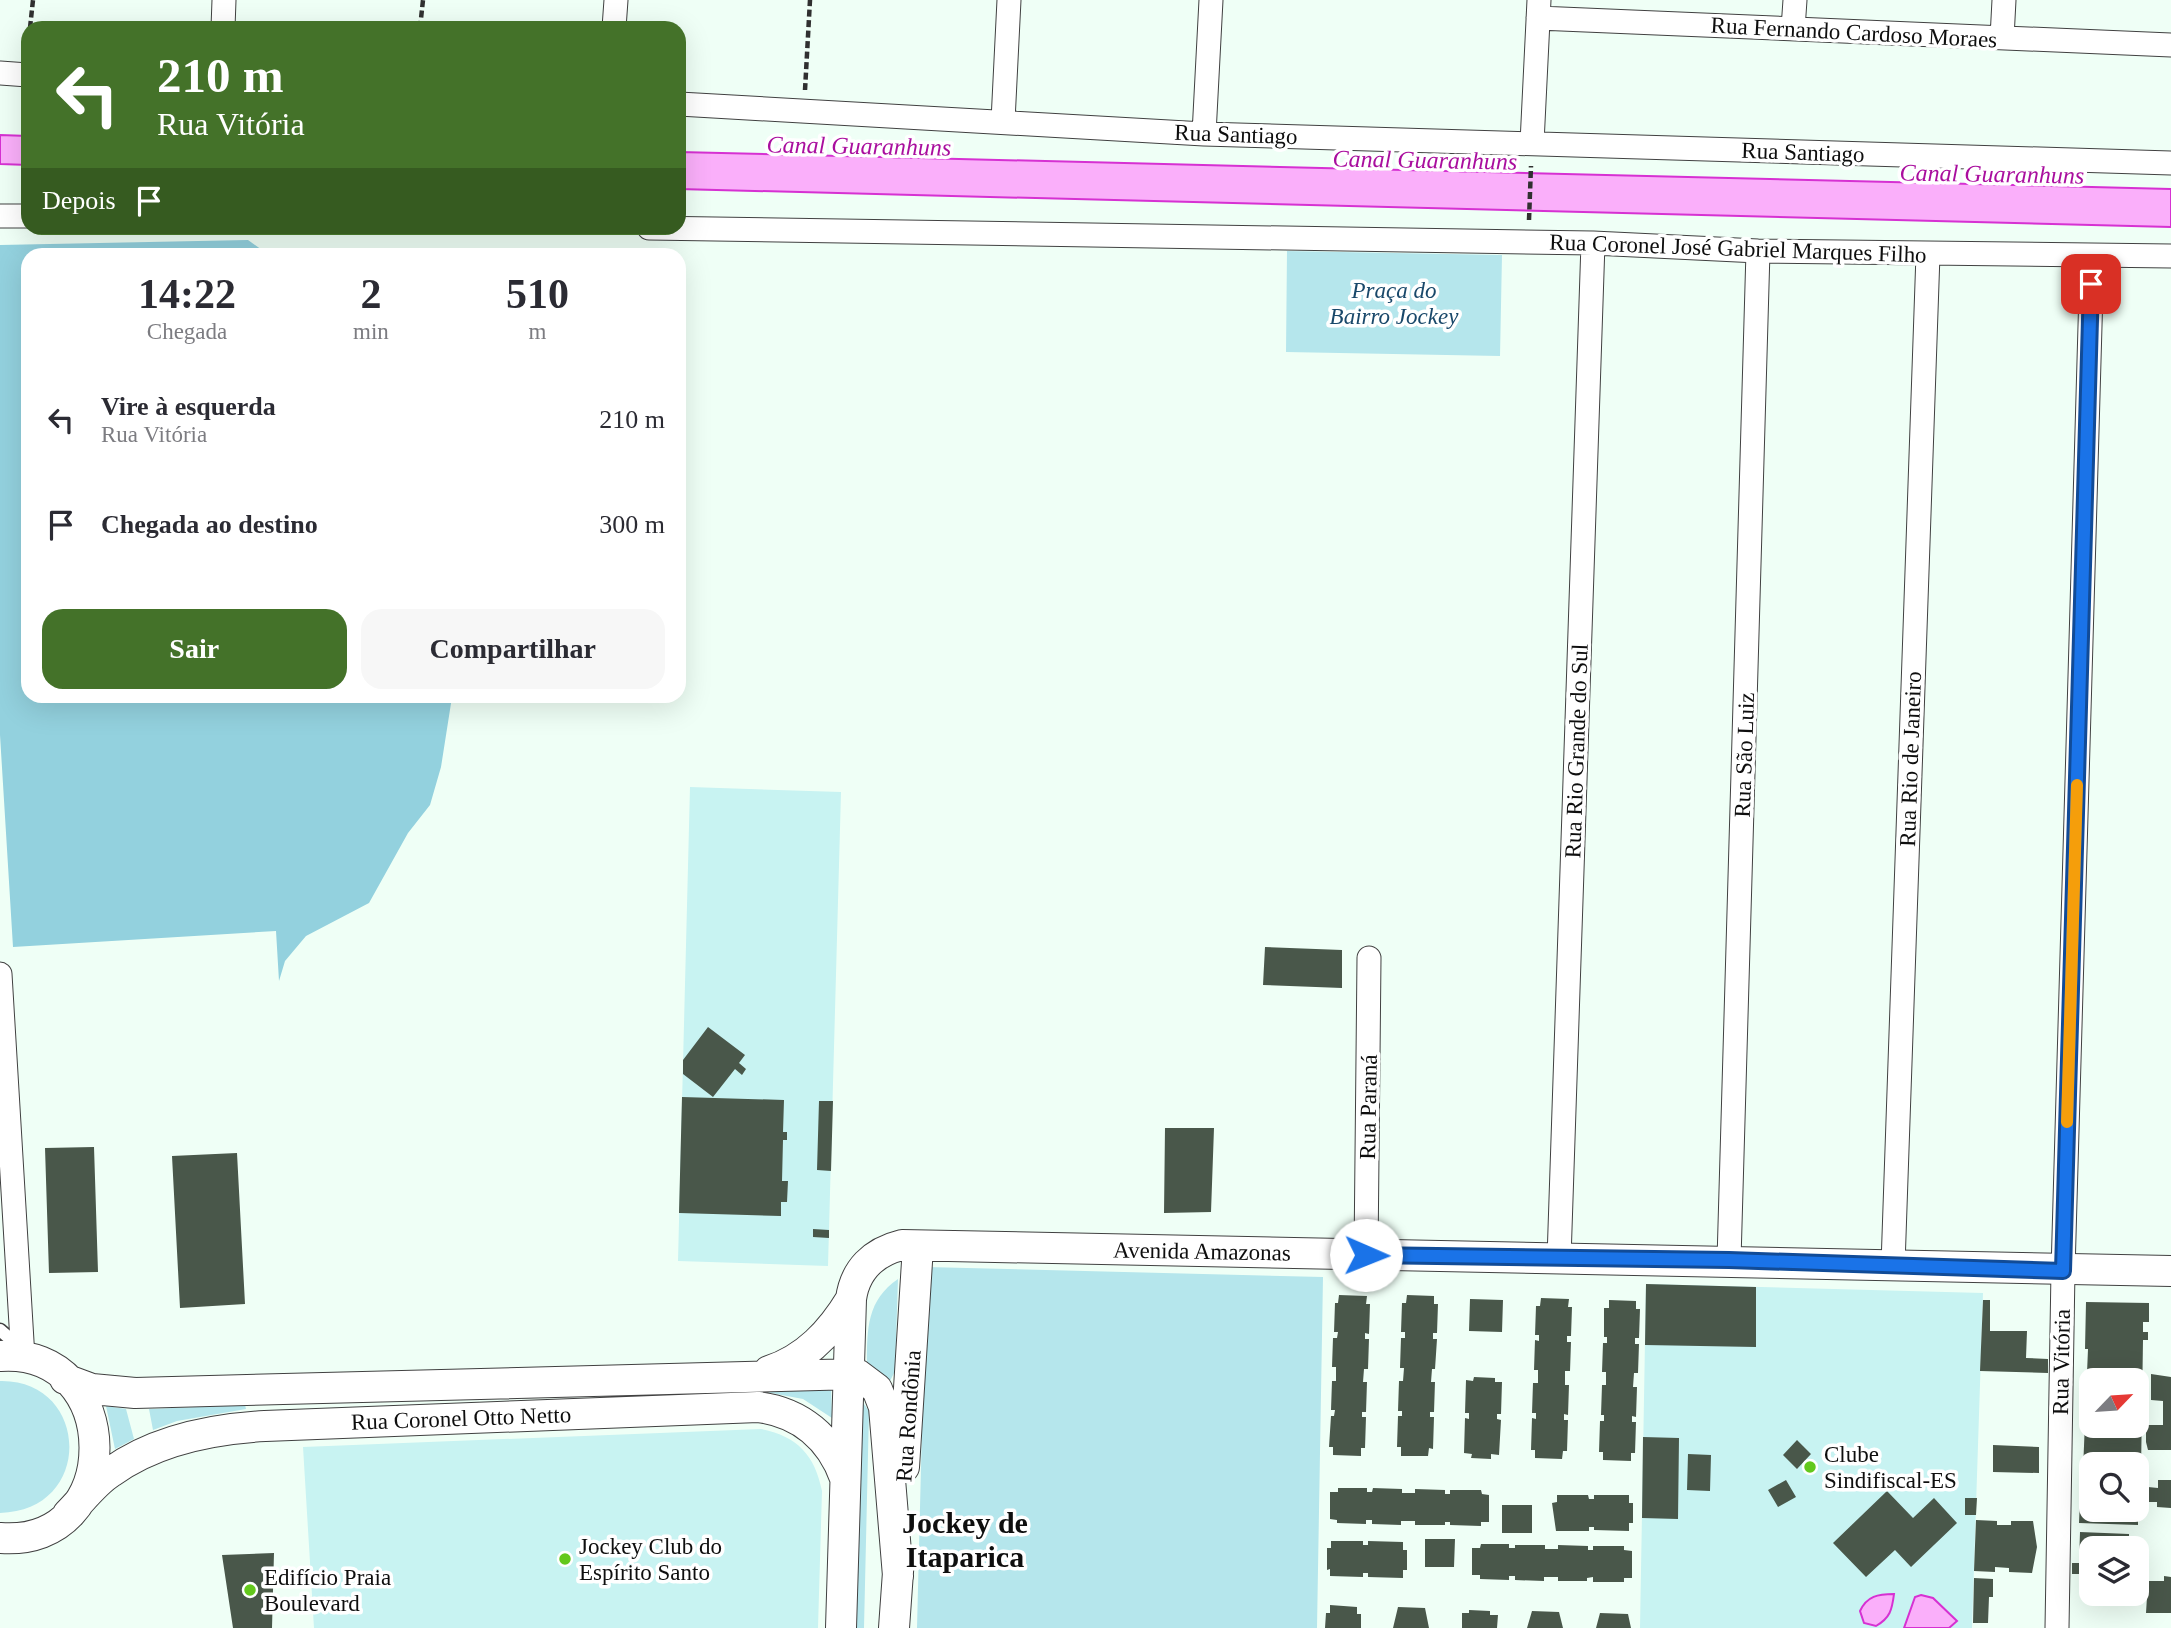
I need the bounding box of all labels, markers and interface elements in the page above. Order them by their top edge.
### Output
street label: Rua Fernando Cardoso Moraes [1710,13,1998,52]
text: 210 m [157,48,284,103]
icon: left [42,49,133,140]
text: Rua Vitória [157,106,305,142]
street label: Rua Santiago [1174,120,1298,149]
water label: Canal Guaranhuns [766,131,952,161]
street label: Rua Santiago [1741,138,1865,167]
water label: Canal Guaranhuns [1332,145,1518,175]
water label: Canal Guaranhuns [1899,159,2085,189]
icon: arrive [130,182,168,220]
text: Depois [42,186,116,215]
street label: Rua Coronel José Gabriel Marques Filho [1549,229,1927,268]
pin [2061,254,2121,314]
icon: arrive [2072,265,2110,303]
text: 14:22 [138,271,236,317]
text: 2 [360,271,381,317]
text: 510 [506,271,569,317]
park label: Praça do Bairro Jockey [1330,278,1459,329]
text: Chegada [147,319,227,344]
text: min [353,319,389,344]
text: m [528,319,546,344]
text: Vire à esquerda [101,392,276,421]
icon: left [42,401,80,439]
text: 210 m [599,405,665,434]
text: Rua Vitória [101,422,207,447]
icon: arrive [42,506,80,544]
text: Chegada ao destino [101,510,318,539]
text: 300 m [599,510,665,539]
button: Sair [42,609,347,689]
button: Compartilhar [361,609,665,689]
street label: Rua Rio Grande do Sul [1560,643,1593,859]
street label: Rua Rio de Janeiro [1895,671,1926,847]
street label: Rua São Luiz [1730,692,1759,818]
street label: Rua Paraná [1355,1054,1382,1160]
position arrow [1329,1218,1403,1292]
street label: Avenida Amazonas [1113,1237,1291,1266]
street label: Rua Vitória [2048,1309,2075,1415]
street label: Rua Rondônia [891,1349,926,1483]
north arrow [2079,1368,2149,1438]
map controls [2079,1368,2149,1606]
street label: Rua Coronel Otto Netto [350,1402,572,1435]
place label: Clube Sindifiscal-ES [1824,1442,1957,1493]
button: search [2079,1452,2149,1522]
marker: Clube Sindifiscal-ES [1802,1459,1818,1475]
district label: Jockey de Itaparica [902,1506,1028,1573]
place label: Jockey Club do Espírito Santo [579,1534,722,1585]
button: layers [2079,1536,2149,1606]
marker: Jockey Club do Espírito Santo [557,1551,573,1567]
place label: Edifício Praia Boulevard [264,1565,391,1616]
marker: Edifício Praia Boulevard [242,1582,258,1598]

